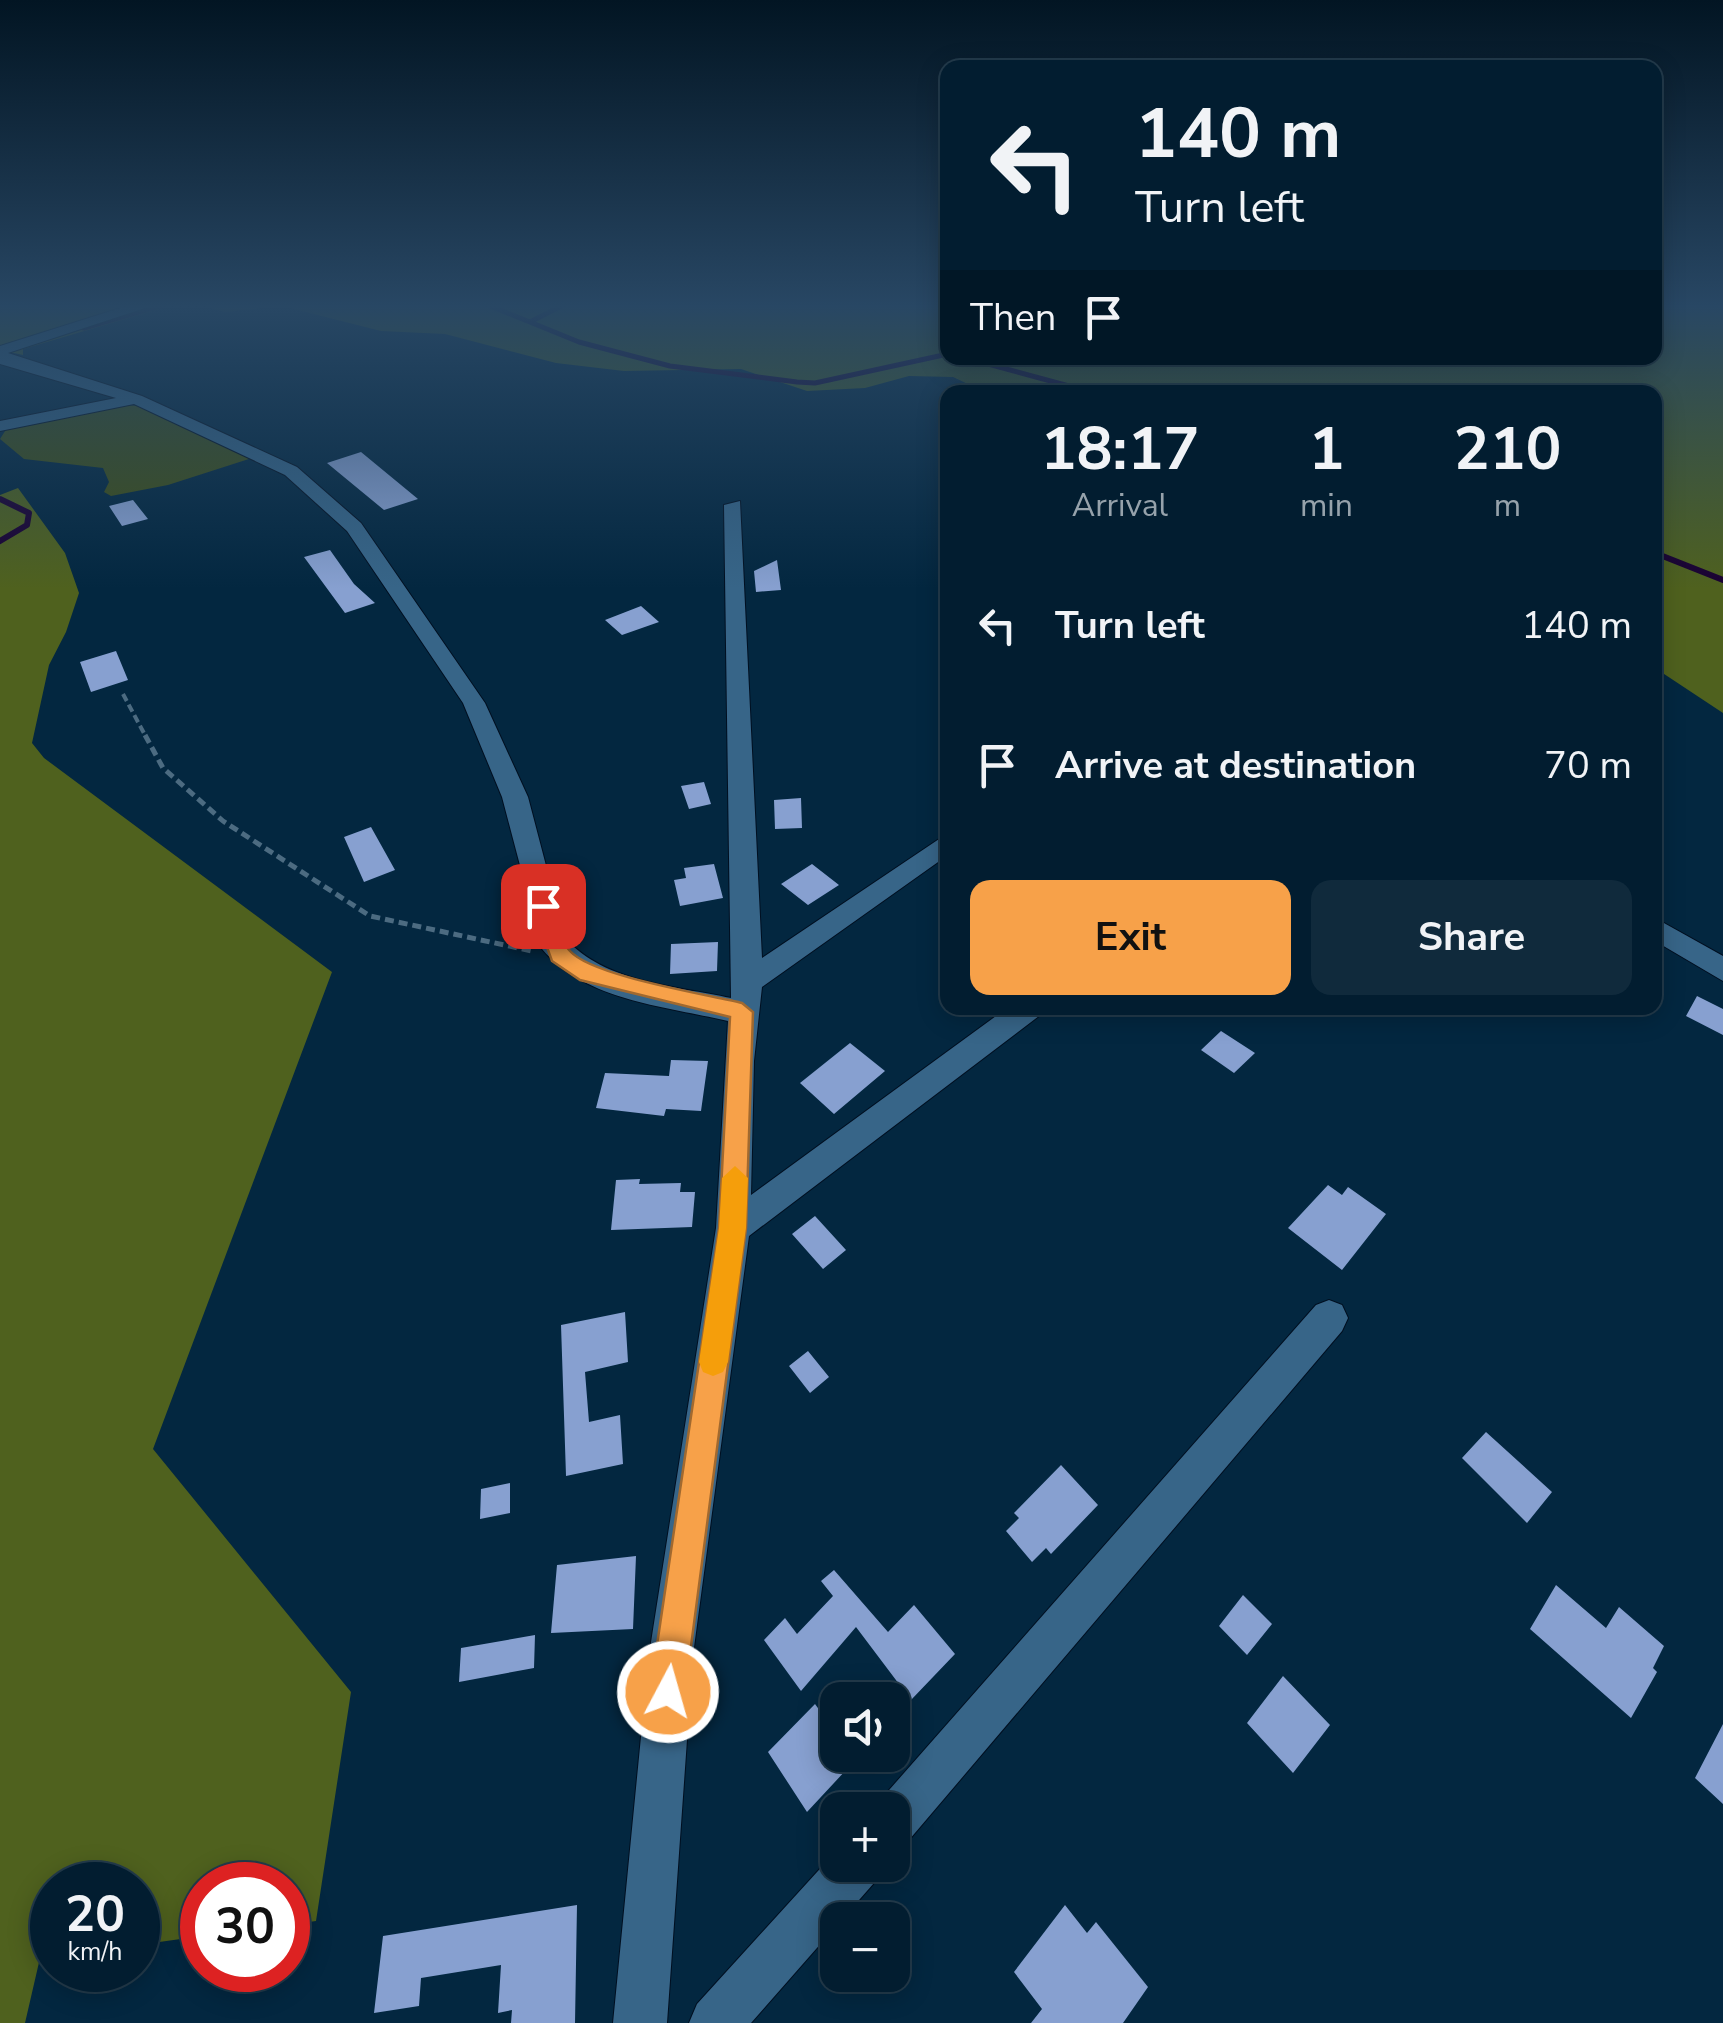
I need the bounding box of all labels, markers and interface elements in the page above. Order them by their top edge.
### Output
text: 140 m [1135,86,1341,182]
icon: left [970,100,1100,230]
text: Turn left [1135,177,1304,238]
icon: arrive [1076,290,1131,345]
text: Then [970,292,1056,343]
text: 18:17 [1041,408,1199,490]
text: 1 [1308,408,1344,490]
text: 210 [1453,408,1561,490]
text: Arrival [1072,484,1168,527]
text: min [1300,484,1353,527]
text: m [1494,484,1521,527]
icon: left [970,598,1025,653]
text: Turn left [1055,600,1205,651]
text: 140 m [1521,600,1632,651]
icon: arrive [970,738,1025,793]
text: Arrive at destination [1055,740,1416,791]
text: 70 m [1544,740,1632,791]
pin [501,864,586,949]
icon: arrive [516,879,571,934]
button: Exit [970,880,1291,995]
button: Share [1311,880,1632,995]
position arrow [616,1640,720,1744]
map controls [820,1682,910,1992]
button: sound [820,1682,910,1772]
button: + [820,1792,910,1882]
speed limit sign: 30 [180,1862,310,1992]
text: 20 [65,1880,125,1949]
button: − [820,1902,910,1992]
text: km/h [67,1935,123,1969]

